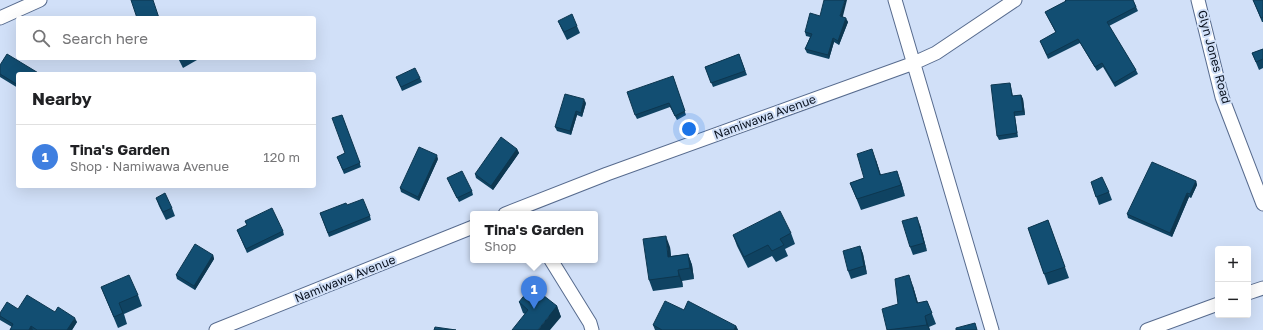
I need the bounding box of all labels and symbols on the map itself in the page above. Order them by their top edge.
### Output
street label: Glyn Jones Road [1195,9,1234,105]
street label: Namiwawa Avenue [712,91,818,142]
your location [679,119,699,139]
street label: Namiwawa Avenue [292,251,397,306]
pin: 1 [521,276,547,309]

